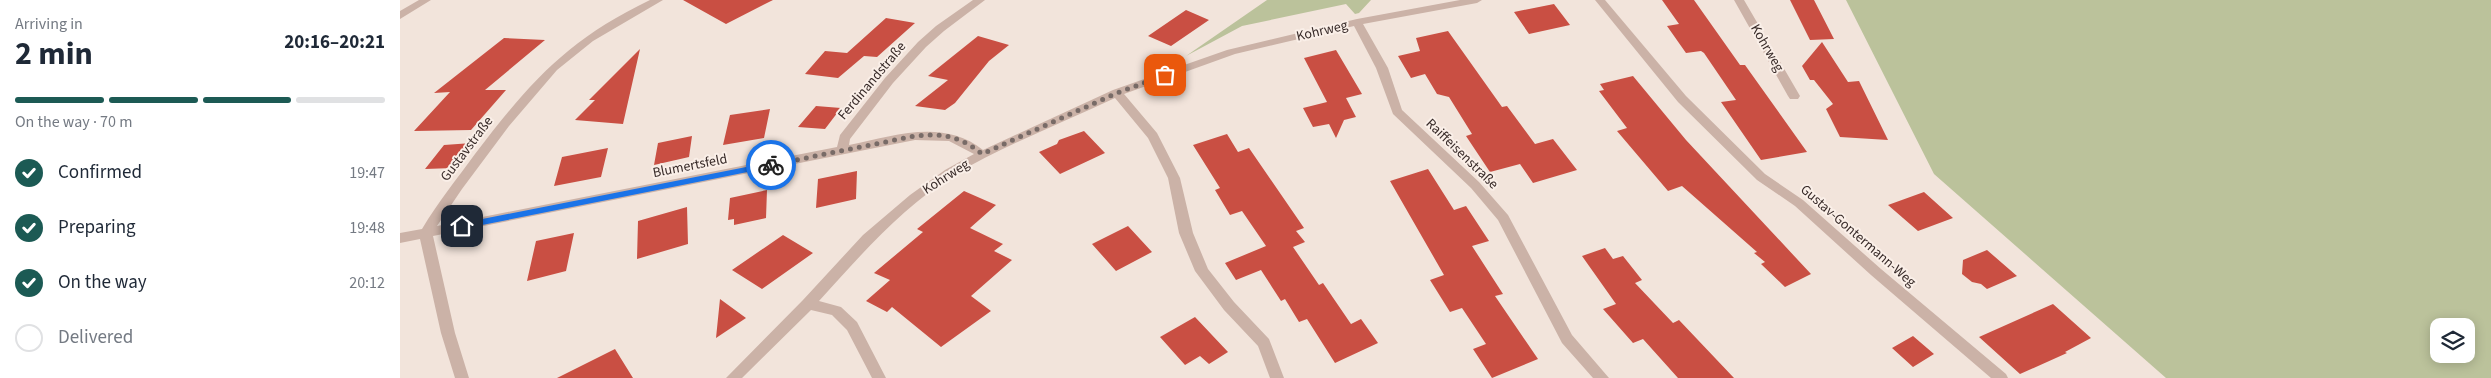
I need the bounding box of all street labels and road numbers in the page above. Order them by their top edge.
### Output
street label: Kohrweg [1294,15,1350,47]
street label: Kohrweg [1745,20,1789,76]
street label: Ferdinandstraße [833,38,911,124]
street label: Gustavstraße [436,112,498,186]
street label: Raiffeisenstraße [1421,114,1503,194]
street label: Blumertsfeld [651,149,729,183]
street label: Kohrweg [919,154,973,200]
street label: Gustav-Gontermann-Weg [1796,180,1920,292]

